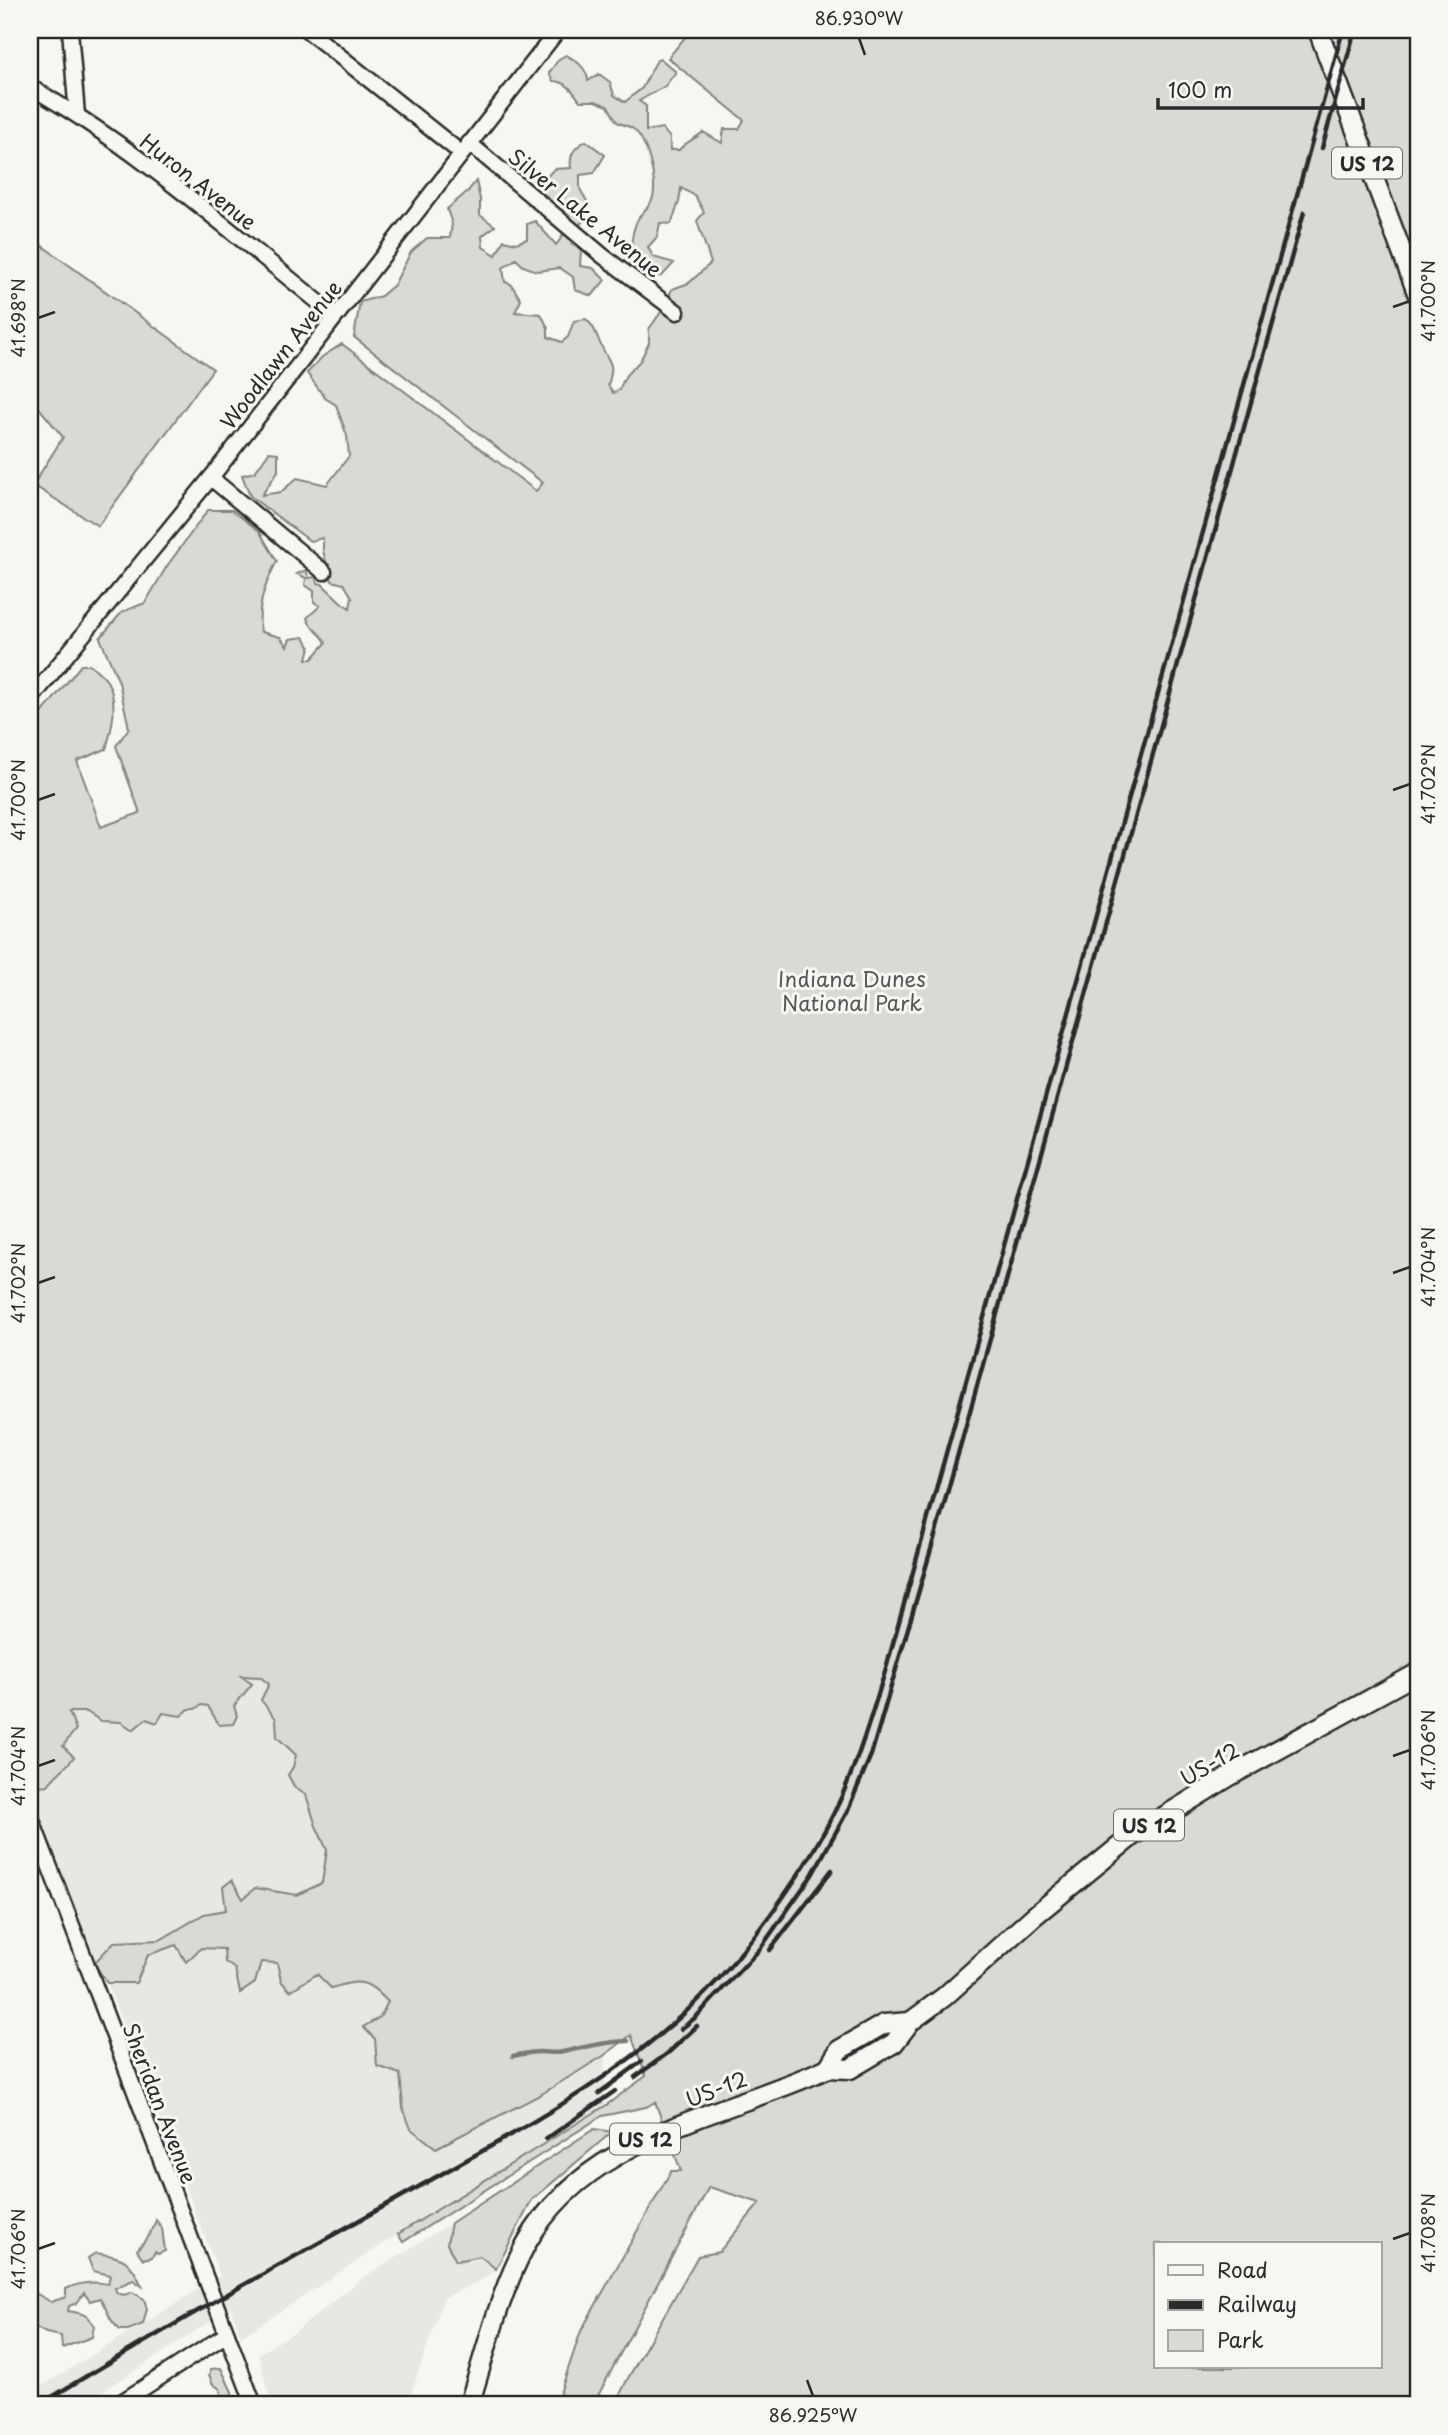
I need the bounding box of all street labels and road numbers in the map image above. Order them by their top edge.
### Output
street label: Huron Avenue [134,125,264,237]
street label: Silver Lake Avenue [502,140,670,284]
road number: US 12 [1332,148,1402,178]
street label: Woodlawn Avenue [211,273,349,435]
street label: US-12 [1173,1733,1245,1793]
road number: US 12 [1114,1810,1184,1840]
street label: Sheridan Avenue [116,2018,206,2188]
street label: US-12 [681,2062,751,2114]
road number: US 12 [610,2124,680,2154]

